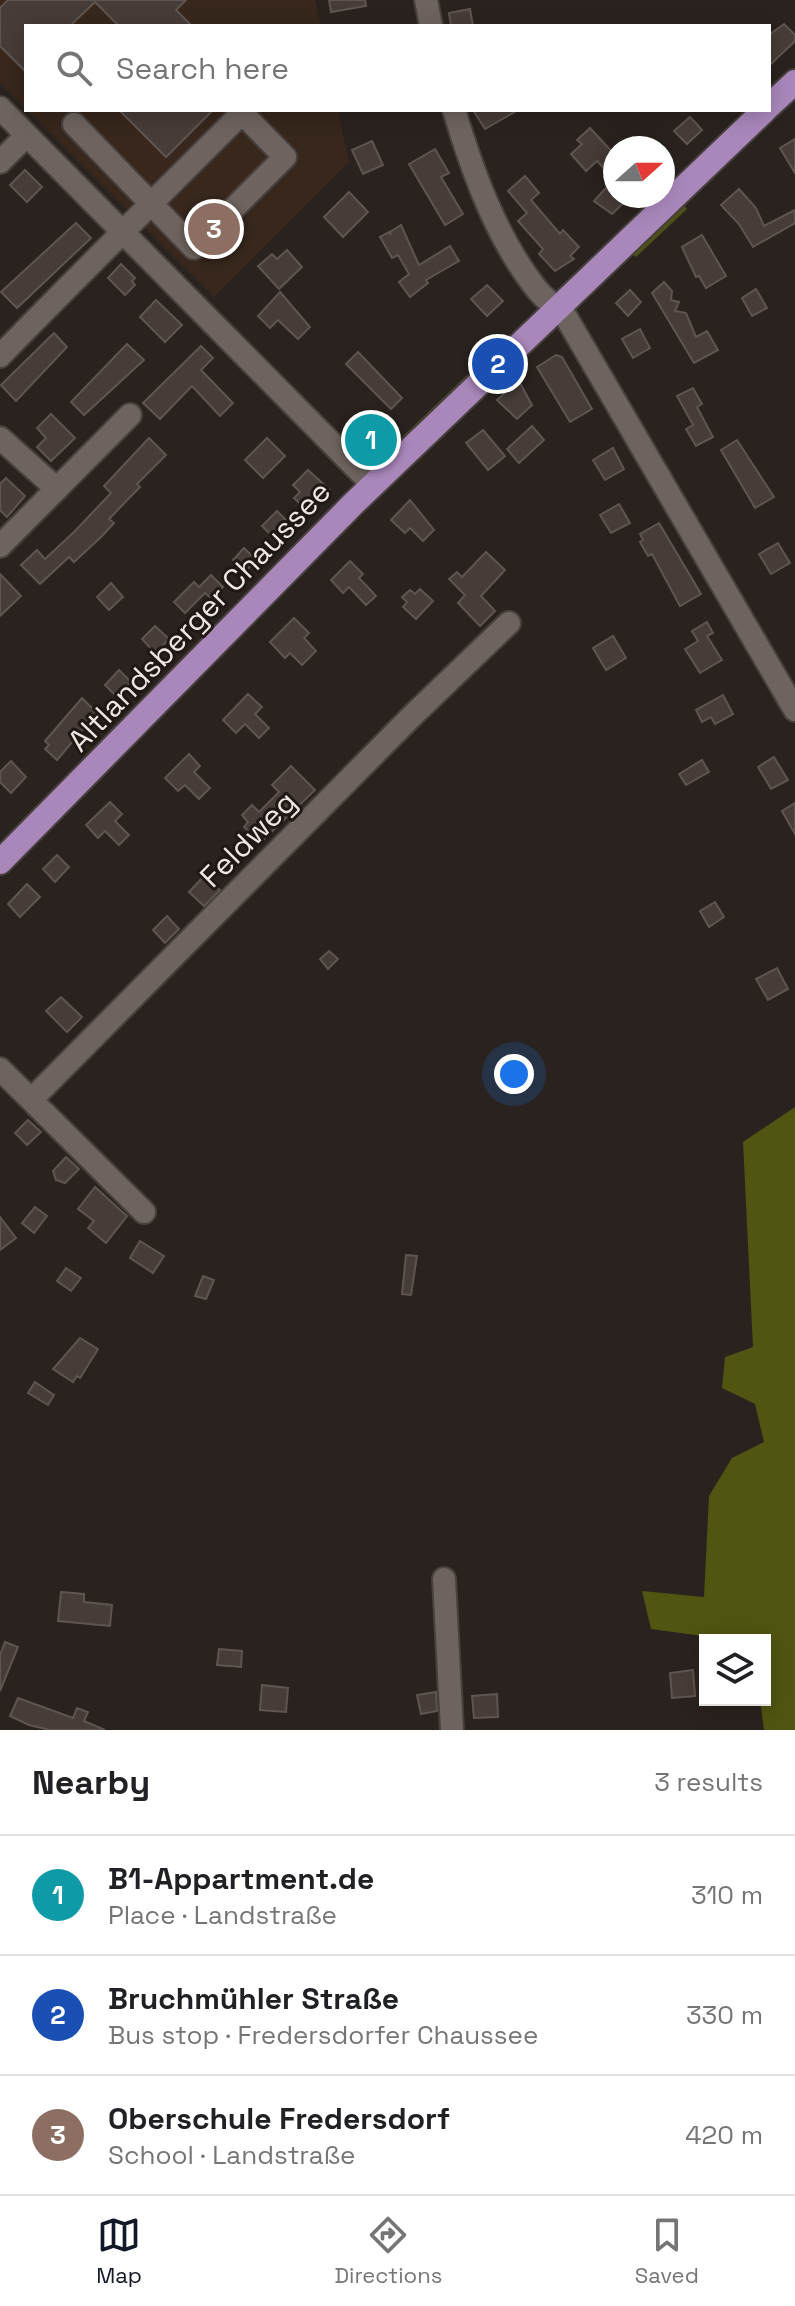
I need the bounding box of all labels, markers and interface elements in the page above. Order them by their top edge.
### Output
search box [24,24,771,112]
icon: search [52,46,96,90]
text: Search here [116,49,289,88]
north arrow [603,136,675,208]
pin: 3 [188,199,240,259]
pin: 2 [472,334,524,394]
pin: 1 [345,410,397,470]
street label: Altlandsberger Chaussee [59,472,339,760]
street label: Feldweg [191,782,305,896]
your location [494,1054,534,1094]
map controls [699,1634,771,1706]
button: layers [699,1634,771,1706]
text: Nearby [32,1761,150,1804]
text: 3 results [654,1765,763,1799]
text: B1-Appartment.de [108,1859,374,1898]
text: 1 [52,1878,64,1912]
text: 310 m [691,1878,763,1912]
text: Place · Landstraße [108,1898,337,1932]
text: Bruchmühler Straße [108,1979,399,2018]
text: 2 [50,1998,66,2032]
text: 330 m [686,1998,763,2032]
text: Bus stop · Fredersdorfer Chaussee [108,2018,538,2052]
text: Oberschule Fredersdorf [108,2099,450,2138]
text: 3 [50,2118,66,2152]
text: 420 m [685,2118,763,2152]
text: School · Landstraße [108,2138,355,2172]
tab: Map [96,2213,142,2289]
tab: Directions [334,2213,442,2289]
tab: Saved [635,2213,699,2289]

